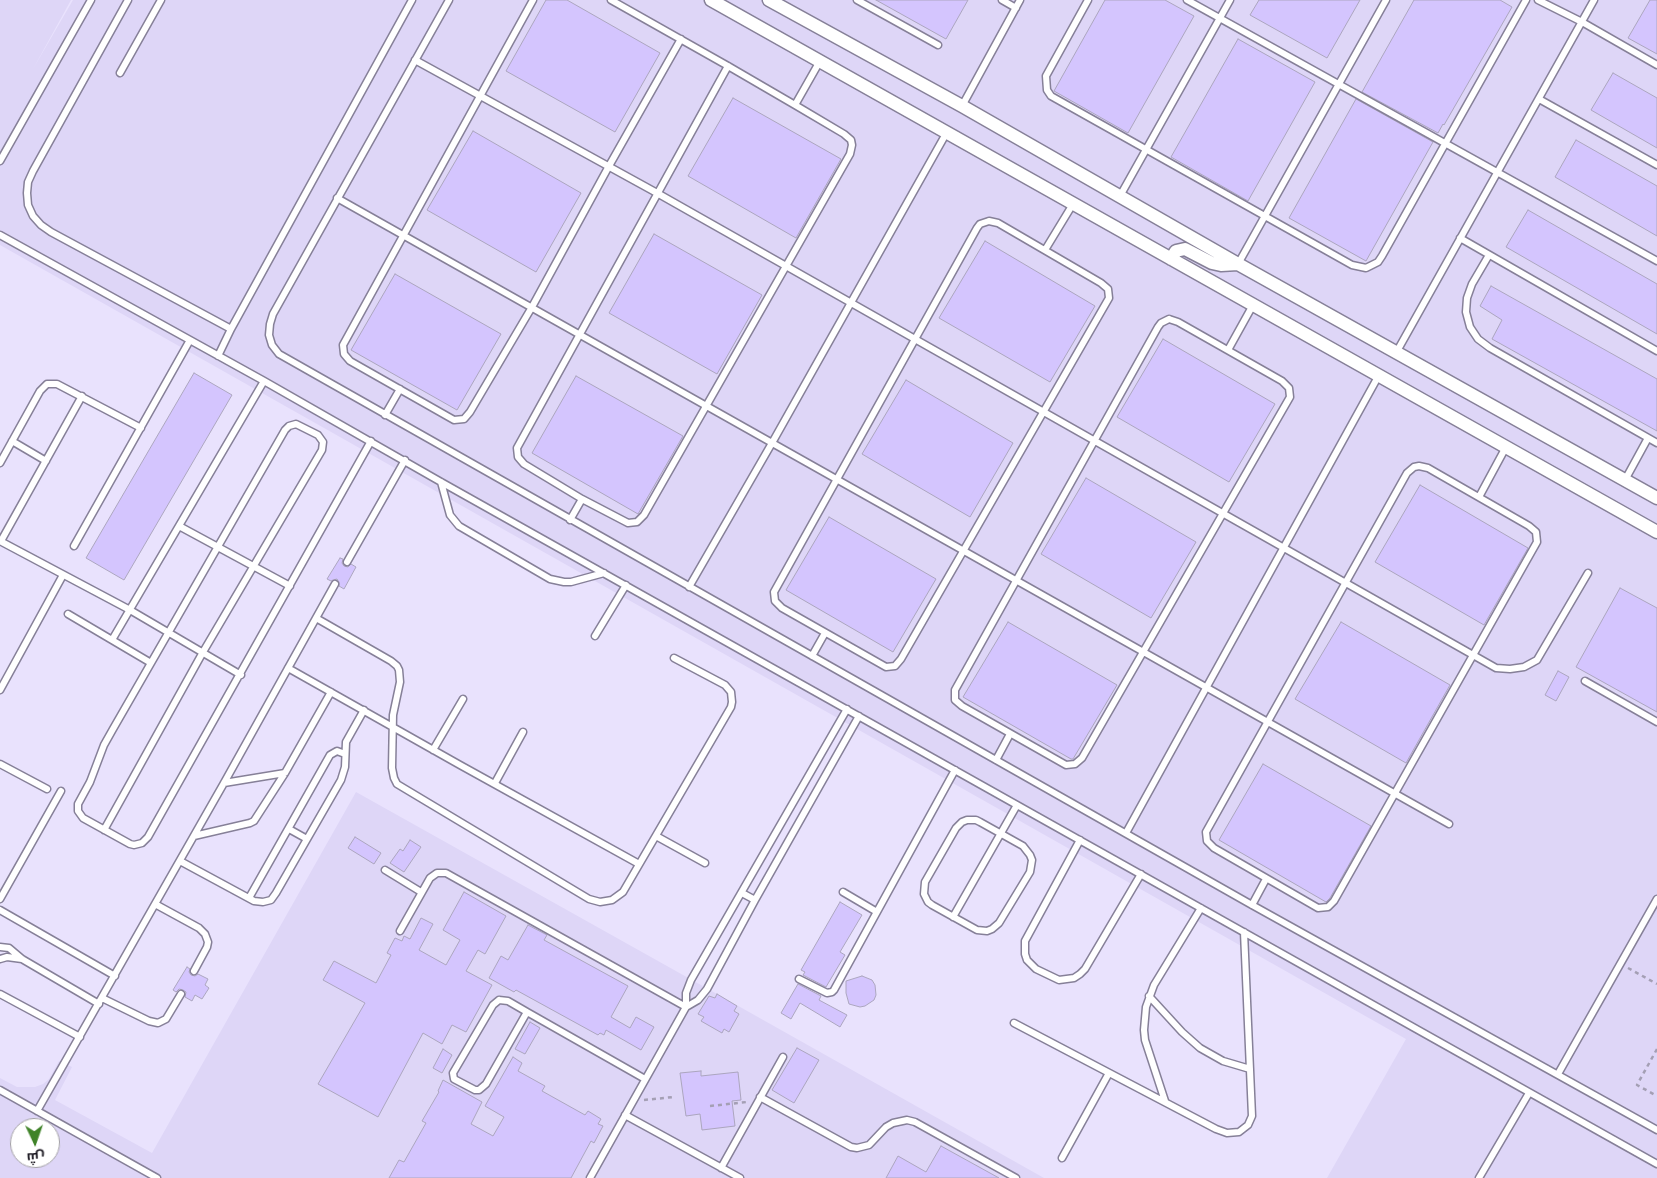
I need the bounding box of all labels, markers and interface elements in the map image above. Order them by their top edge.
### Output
north arrow [10,1118,60,1168]
text: ش [26,1149,45,1166]

